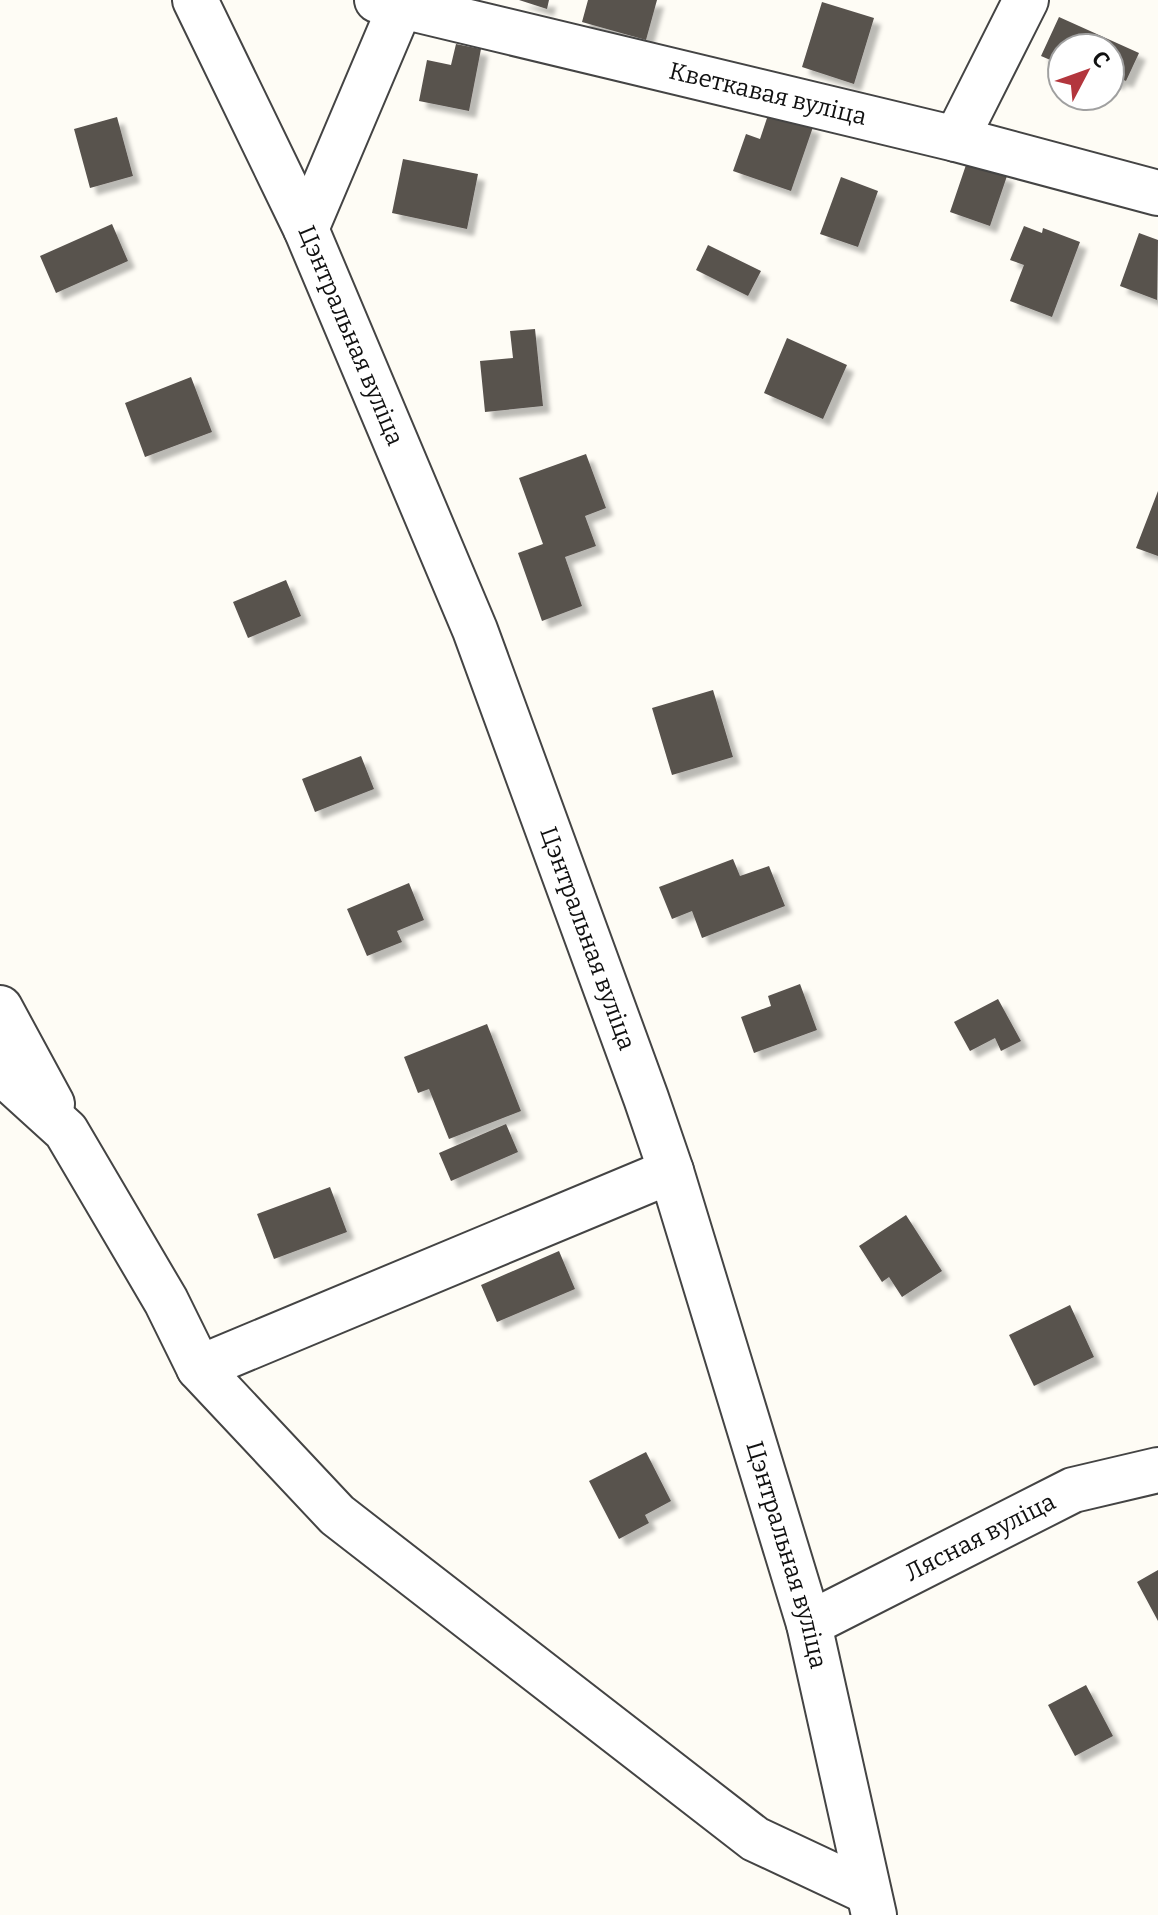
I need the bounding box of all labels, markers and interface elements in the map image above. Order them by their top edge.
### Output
north arrow [1046,32,1126,112]
text: С [1086,45,1116,73]
street label: Кветкавая вуліца [666,57,869,131]
street label: Цэнтральная вуліца [292,222,409,449]
street label: Цэнтральная вуліца [534,823,641,1054]
street label: Цэнтральная вуліца [740,1438,832,1671]
street label: Лясная вуліца [900,1487,1060,1587]

